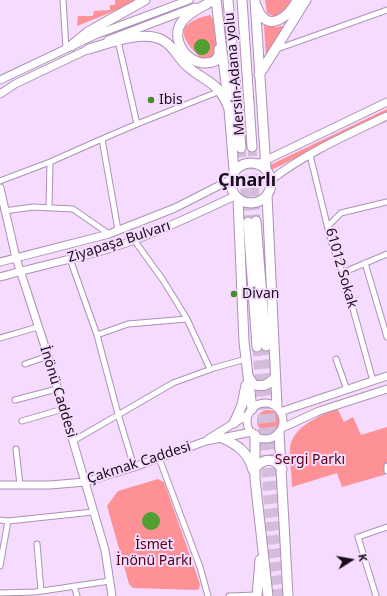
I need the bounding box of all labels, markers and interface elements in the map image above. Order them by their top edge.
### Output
street label: Mersin-Adana yolu [221,12,249,136]
place label: Ibis [159,92,183,108]
marker: Ibis [146,95,156,105]
district label: Çınarlı [218,170,276,192]
street label: Ziyapaşa Bulvarı [66,217,172,267]
street label: 61012 Sokak [322,226,360,310]
place label: Divan [242,286,279,302]
marker: Divan [229,289,239,299]
street label: İnönü Caddesi [36,344,80,440]
street label: Çakmak Caddesi [85,438,193,488]
park label: Sergi Parkı [275,452,345,468]
park label: İsmet İnönü Parkı [116,537,192,570]
north arrow [331,540,371,580]
text: K [355,553,371,563]

